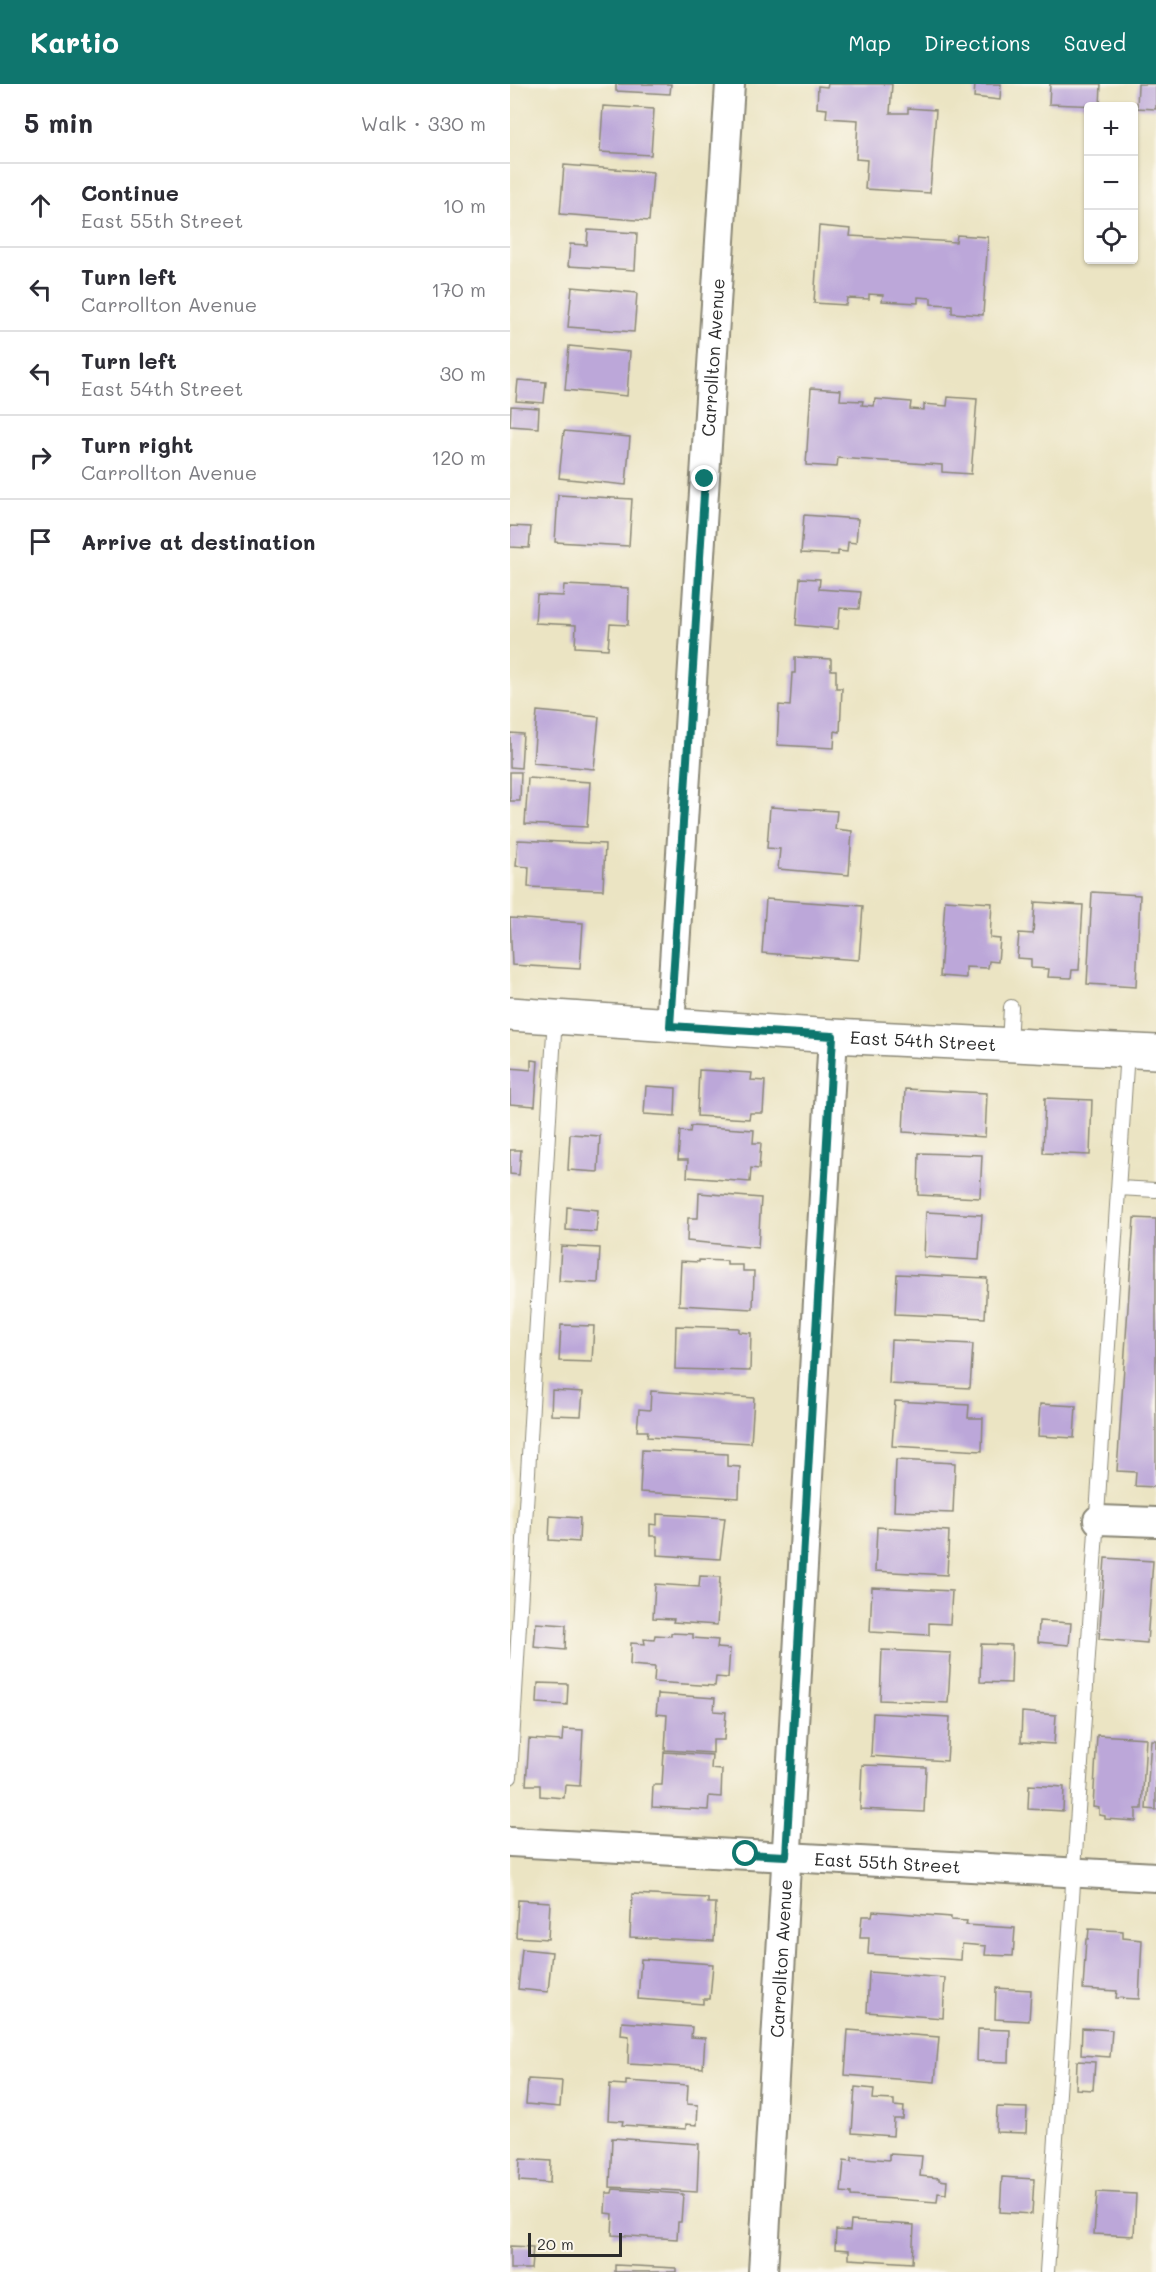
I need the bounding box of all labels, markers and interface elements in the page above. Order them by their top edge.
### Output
text: Kartio [30,24,119,60]
text: Map [848,29,891,56]
text: Directions [924,29,1031,56]
text: Saved [1064,29,1126,56]
map controls [1084,102,1138,264]
button: + [1084,102,1138,156]
text: 5 min [24,106,93,140]
text: Walk · 330 m [361,110,486,136]
button: − [1084,156,1138,210]
text: Continue [81,178,179,207]
icon: ahead [24,189,57,222]
text: 10 m [442,192,486,218]
text: East 55th Street [81,207,243,233]
button: locate [1084,210,1138,264]
text: Turn left [81,262,177,291]
icon: left [24,273,57,306]
text: 170 m [431,276,486,302]
street label: Carrollton Avenue [696,277,730,437]
text: Carrollton Avenue [81,291,257,317]
text: Turn left [81,346,177,375]
icon: left [24,357,57,390]
text: 30 m [440,360,486,386]
text: East 54th Street [81,375,243,401]
text: Turn right [81,430,193,459]
icon: right [24,441,57,474]
text: 120 m [431,444,486,470]
text: Carrollton Avenue [81,459,257,485]
route end [691,465,717,491]
icon: arrive [24,525,57,558]
text: Arrive at destination [81,527,316,556]
street label: East 54th Street [850,1025,997,1056]
route start [732,1840,758,1866]
street label: East 55th Street [814,1847,961,1878]
street label: Carrollton Avenue [764,1879,797,2038]
scale bar [528,2230,622,2258]
text: 20 m [537,2233,574,2254]

